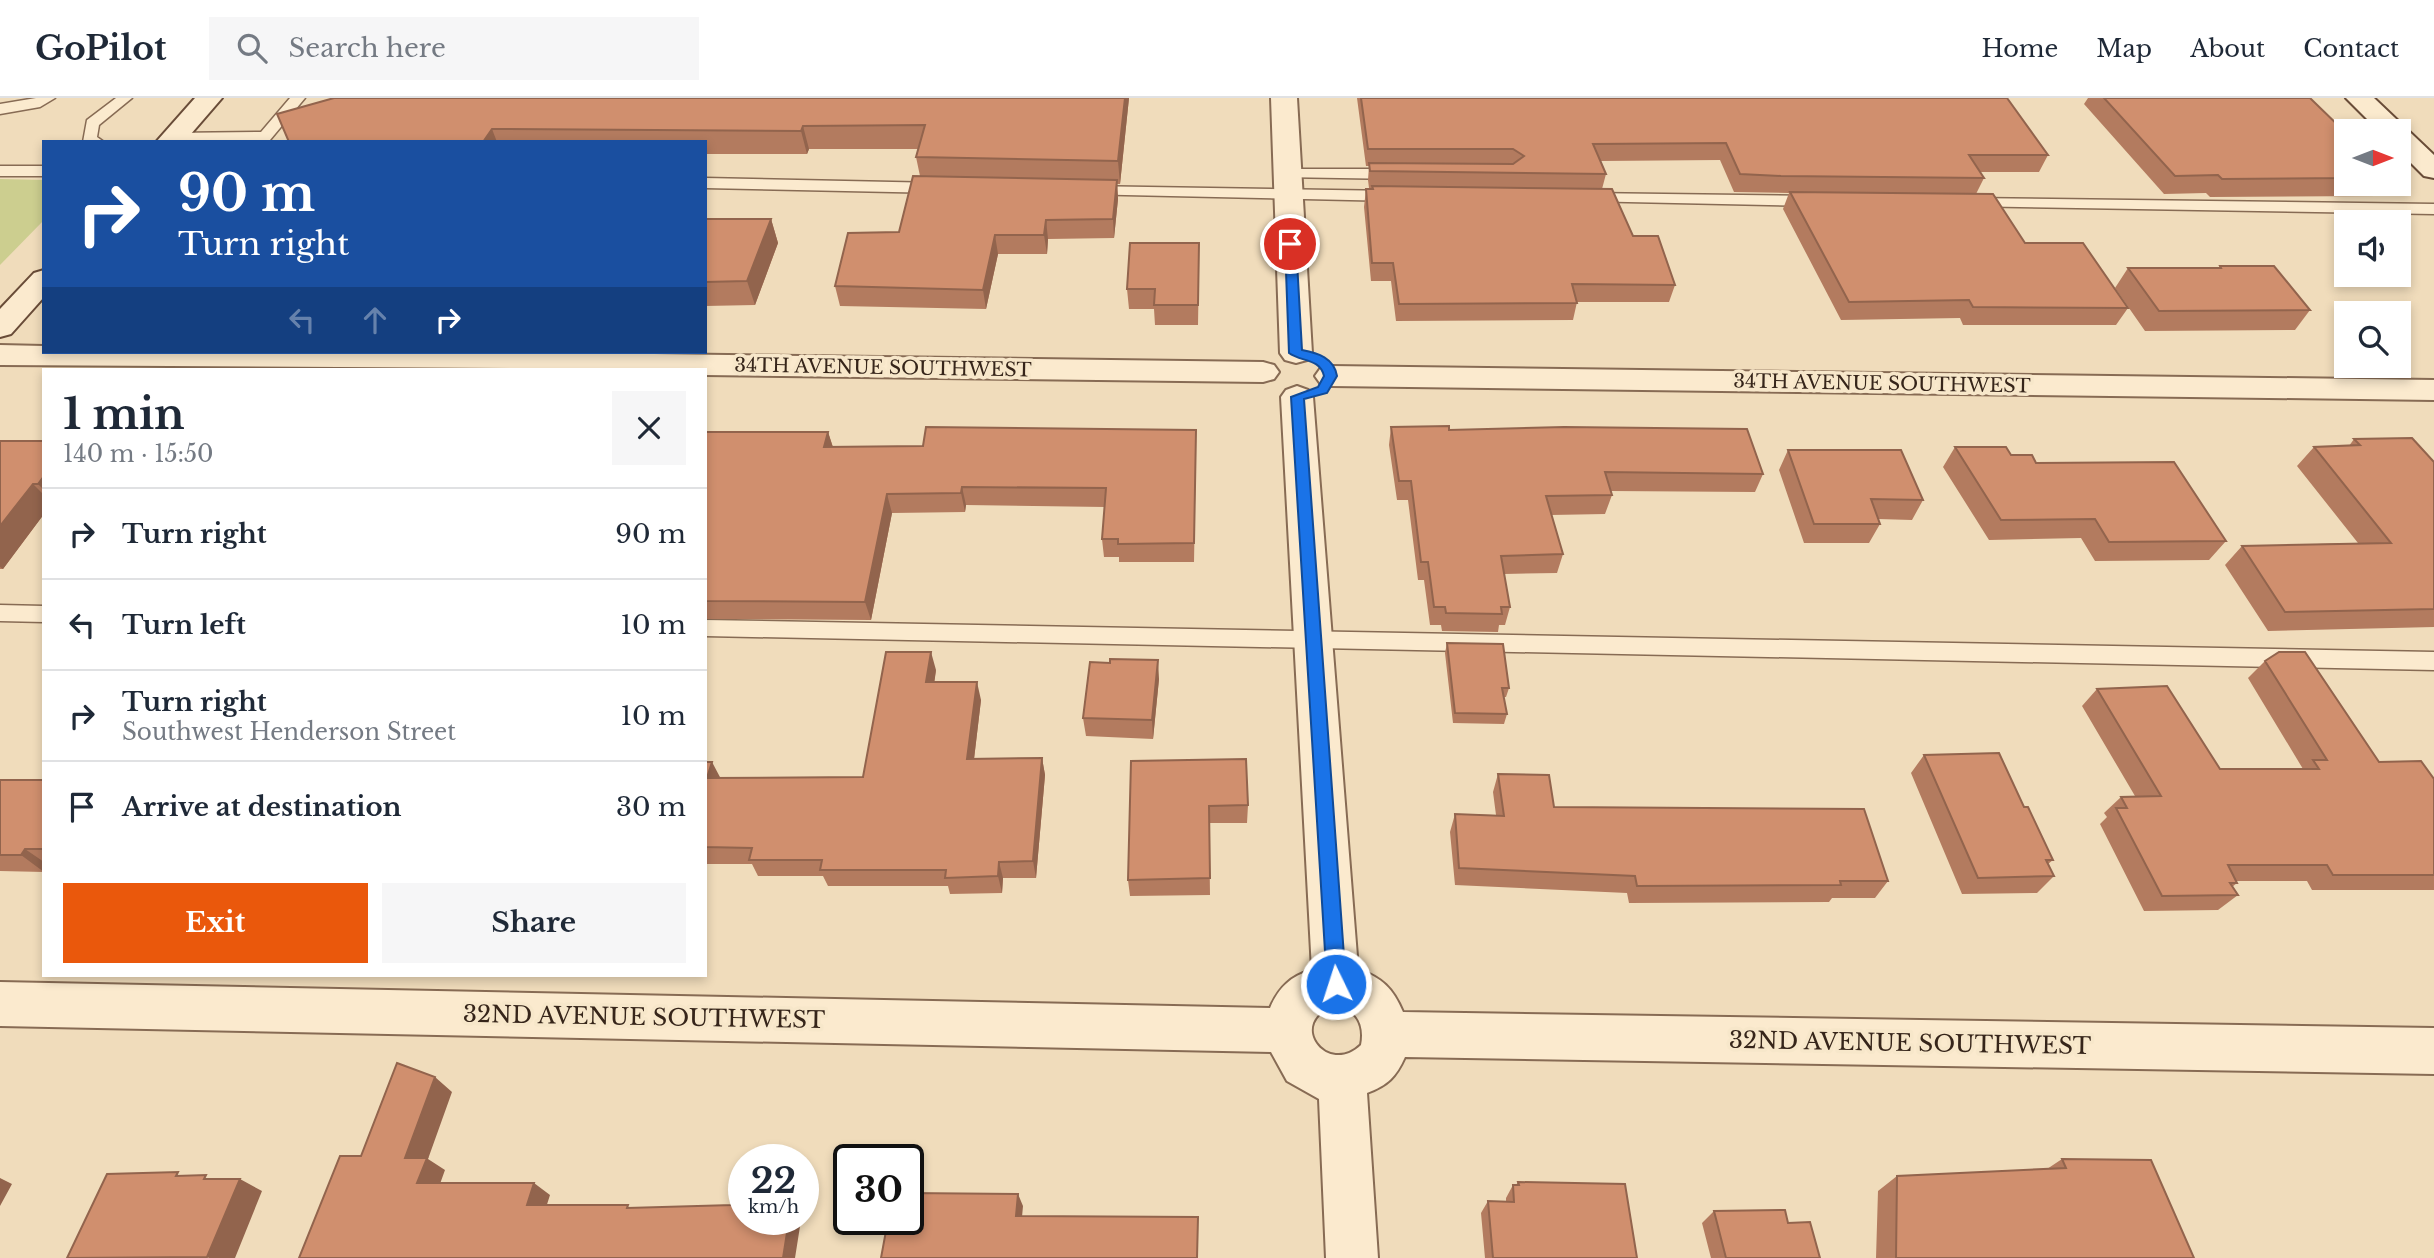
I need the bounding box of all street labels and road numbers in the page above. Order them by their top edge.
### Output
street label: 34TH AVENUE SOUTHWEST [734,353,1032,382]
street label: 34TH AVENUE SOUTHWEST [1733,369,2031,398]
street label: 32ND AVENUE SOUTHWEST [463,1000,826,1034]
street label: 32ND AVENUE SOUTHWEST [1729,1026,2092,1060]

